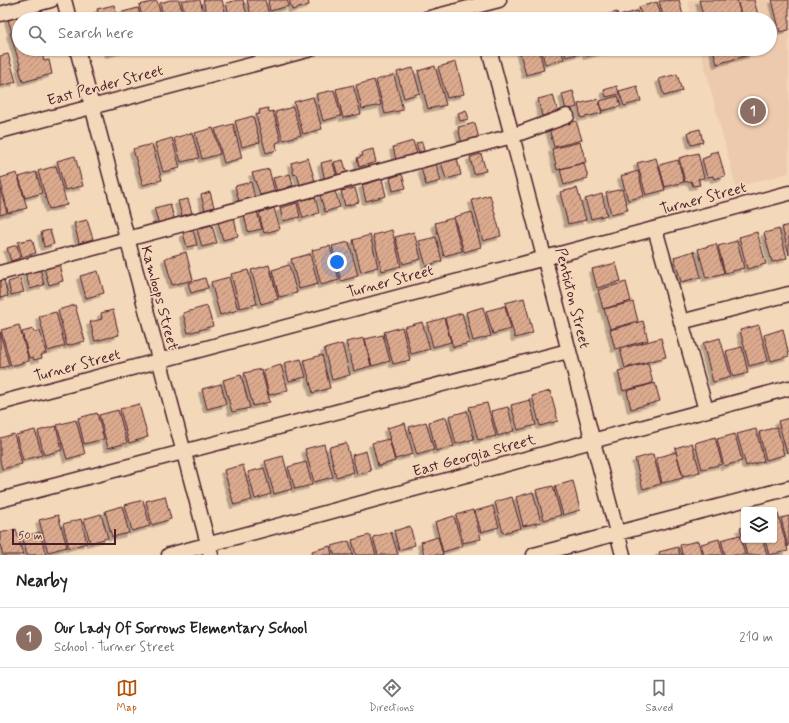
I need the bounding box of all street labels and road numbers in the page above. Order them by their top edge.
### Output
street label: East Pender Street [45,61,166,111]
street label: Turner Street [658,178,749,220]
street label: Kamloops Street [135,244,183,353]
street label: Penticton Street [550,246,594,351]
street label: Turner Street [345,261,436,303]
street label: Turner Street [32,345,123,387]
street label: East Georgia Street [411,430,538,483]

